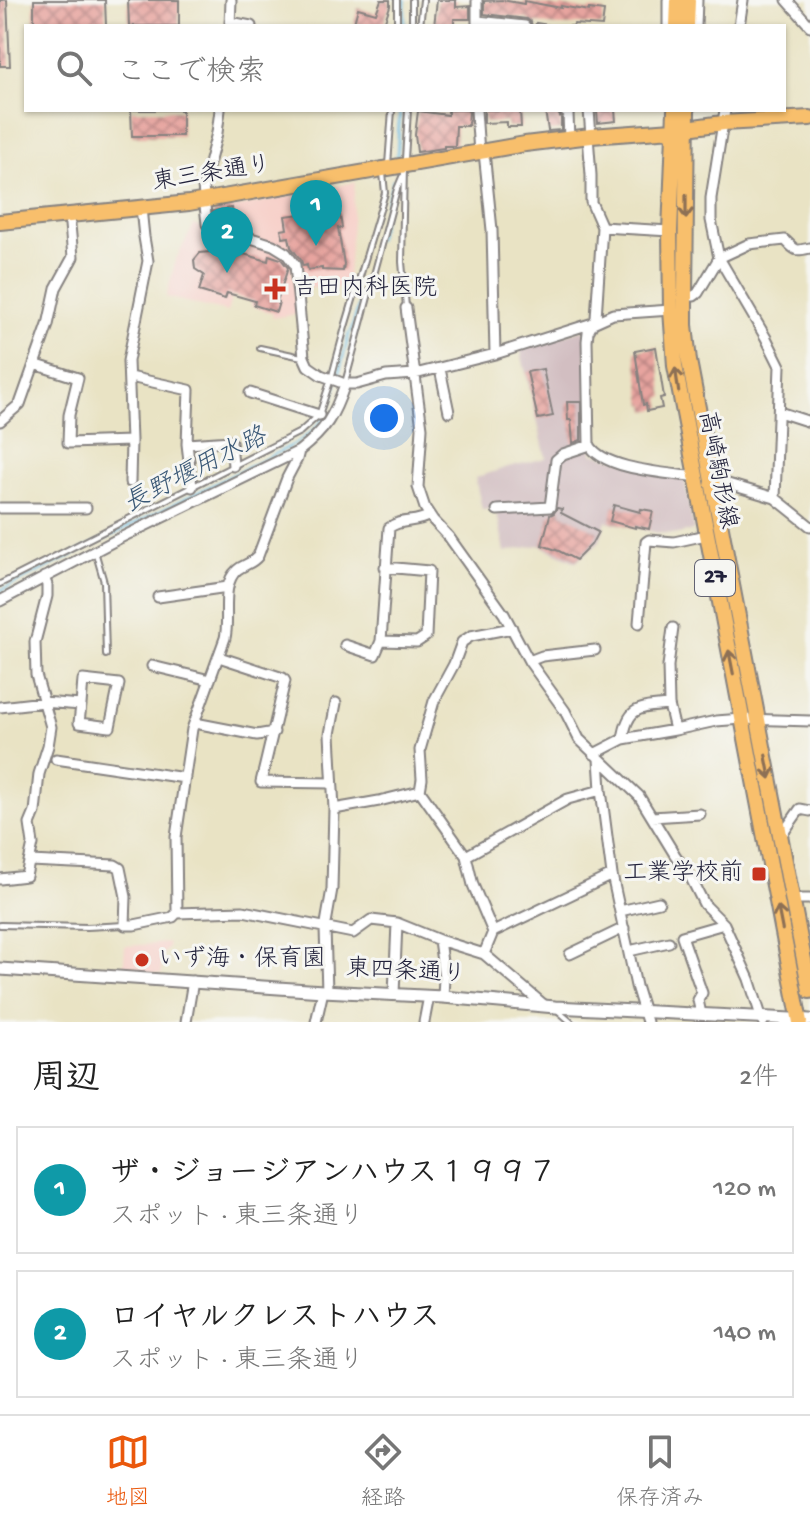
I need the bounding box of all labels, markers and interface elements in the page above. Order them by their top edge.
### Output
search box [24,24,786,112]
icon: search [52,46,96,90]
text: ここで検索 [116,57,266,92]
street label: 東三条通り [150,150,274,199]
pin: 1 [290,180,342,246]
one-way arrow [678,193,694,220]
pin: 2 [201,207,253,273]
place label: 吉田内科医院 [293,274,437,304]
marker: 吉田内科医院 [264,278,286,300]
one-way arrow [669,367,684,393]
your location [364,398,404,438]
street label: 高崎駒形線 [690,408,743,532]
water label: 長野堰用水路 [119,421,274,521]
road number: 27 [695,560,735,596]
one-way arrow [723,650,738,676]
one-way arrow [761,754,776,779]
place label: 工業学校前 [623,859,743,889]
marker: 工業学校前 [750,865,768,883]
one-way arrow [772,906,787,931]
place label: いず海・保育園 [158,945,326,975]
marker: いず海・保育園 [133,951,151,969]
street label: 東四条通り [345,954,467,991]
text: 周辺 [32,1061,100,1101]
text: 2件 [739,1064,778,1095]
text: ザ・ジョージアンハウス１９９７ [110,1158,558,1193]
text: 1 [55,1175,65,1206]
text: 120 m [713,1175,776,1206]
text: スポット · 東三条通り [110,1203,364,1234]
text: ロイヤルクレストハウス [110,1302,440,1337]
text: 2 [54,1319,66,1350]
text: 140 m [714,1319,776,1350]
text: スポット · 東三条通り [110,1347,364,1378]
tab: 地図 [106,1430,150,1513]
tab: 経路 [361,1430,405,1513]
tab: 保存済み [616,1430,704,1513]

